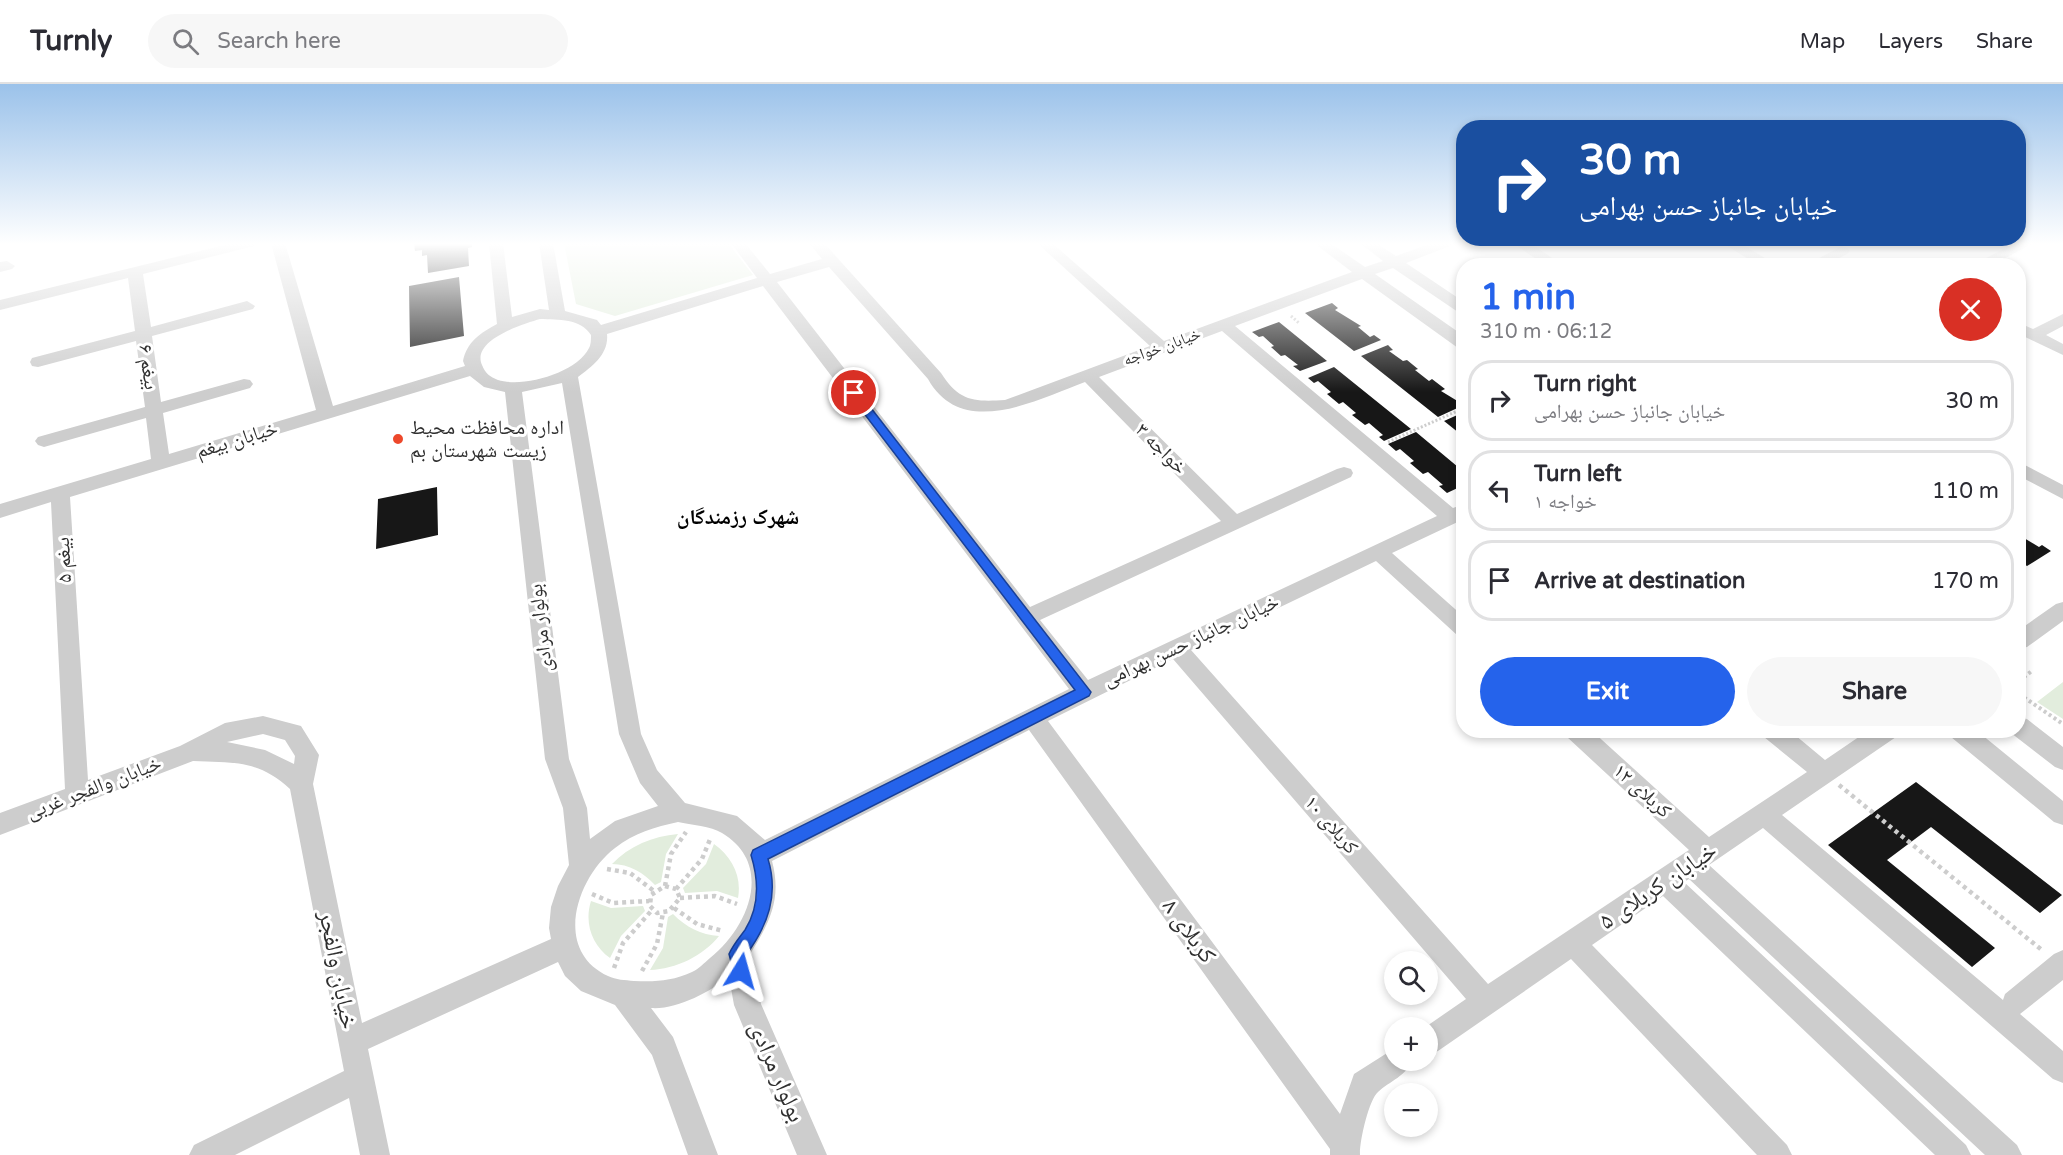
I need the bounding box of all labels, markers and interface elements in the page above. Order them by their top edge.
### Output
search box [148,14,568,68]
text: Turnly [30,24,112,58]
icon: search [169,25,202,58]
text: Search here [217,28,341,54]
text: Map [1800,29,1845,54]
text: Layers [1878,29,1943,54]
text: Share [1976,29,2033,54]
text: 30 m [1579,135,1681,186]
icon: right [1480,144,1558,222]
text: خیابان جانباز حسن بهرامی [1579,190,1837,223]
text: 1 min [1480,276,1576,319]
button: close [1939,278,2002,341]
text: 310 m · 06:12 [1480,320,1612,344]
street label: خیابان خواجه [1121,324,1203,370]
street label: بیغم ۶ [132,343,163,391]
pin [828,367,879,418]
text: Turn right [1534,371,1636,397]
icon: arrive [837,376,870,409]
icon: right [1483,384,1516,417]
text: 30 m [1945,388,1999,414]
text: خیابان جانباز حسن بهرامی [1534,400,1725,424]
street label: خیابان بیغم [193,416,281,465]
place label: اداره محافظت محیط زیست شهرستان بم [410,416,564,464]
street label: خواجه ۳ [1130,418,1192,480]
marker: اداره محافظت محیط زیست شهرستان بم [391,432,405,446]
text: Turn left [1534,461,1622,487]
icon: left [1483,474,1516,507]
text: 110 m [1932,478,1999,504]
text: خواجه ۱ [1534,490,1597,514]
district label: شهرک رزمندگان [677,505,799,530]
street label: بیغم ۵ [51,536,78,583]
icon: arrive [1483,564,1516,597]
text: Arrive at destination [1534,568,1745,594]
text: 170 m [1932,568,1999,594]
street label: بولوار مرادی [524,582,558,674]
street label: خیابان جانباز حسن بهرامی [1099,590,1283,692]
button: Exit [1480,657,1735,726]
button: Share [1747,657,2002,726]
street label: خیابان والفجر غربی [23,751,165,825]
street label: کربلای ۱۲ [1608,759,1676,823]
street label: کربلای ۱۰ [1299,791,1363,859]
street label: خیابان کربلای ۵ [1594,836,1722,936]
street label: کربلای ۸ [1156,893,1222,969]
street label: خیابان والفجر [312,907,364,1032]
position arrow [709,939,773,1003]
map controls [1384,951,1438,1137]
button: search [1384,951,1438,1005]
street label: بولوار مرادی [743,1017,811,1127]
button: + [1384,1017,1438,1071]
button: − [1384,1083,1438,1137]

